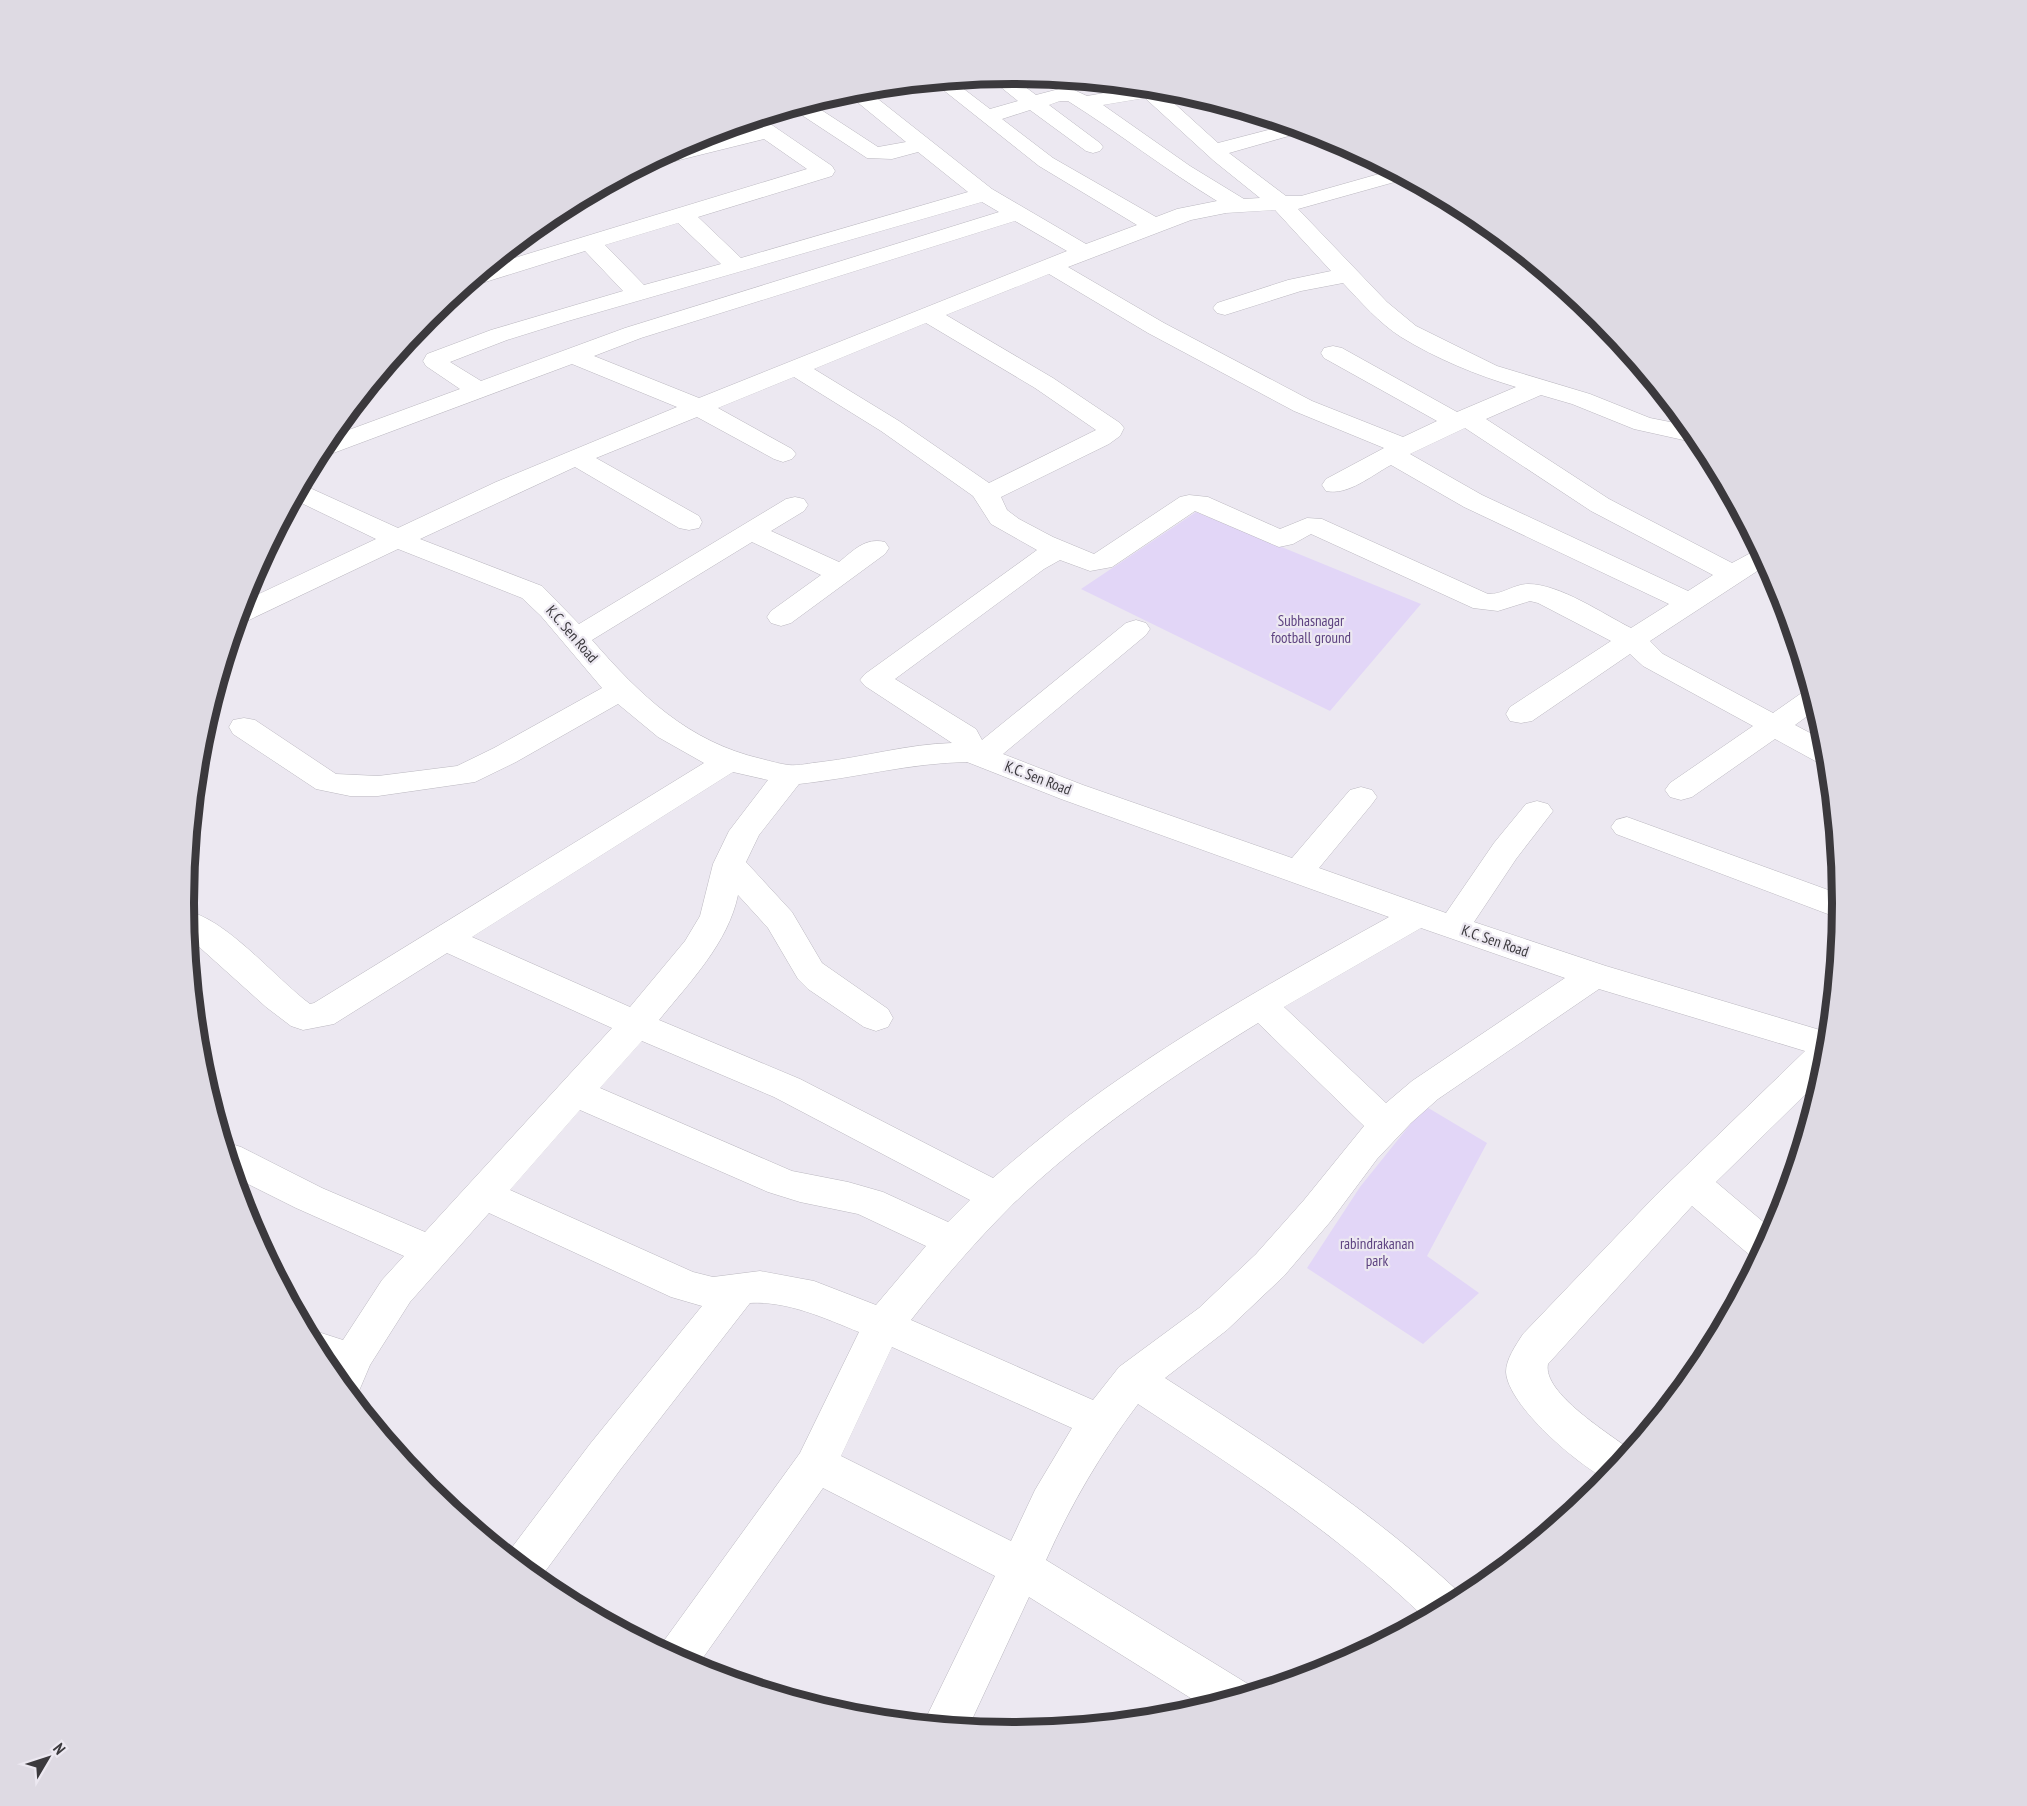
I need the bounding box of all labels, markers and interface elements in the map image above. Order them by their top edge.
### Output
street label: K.C. Sen Road [542,601,602,666]
park label: Subhasnagar football ground [1271,611,1351,647]
street label: K.C. Sen Road [1002,756,1074,799]
street label: K.C. Sen Road [1459,920,1531,961]
park label: rabindrakanan park [1340,1234,1414,1270]
north arrow [18,1728,78,1788]
text: N [49,1739,70,1758]

